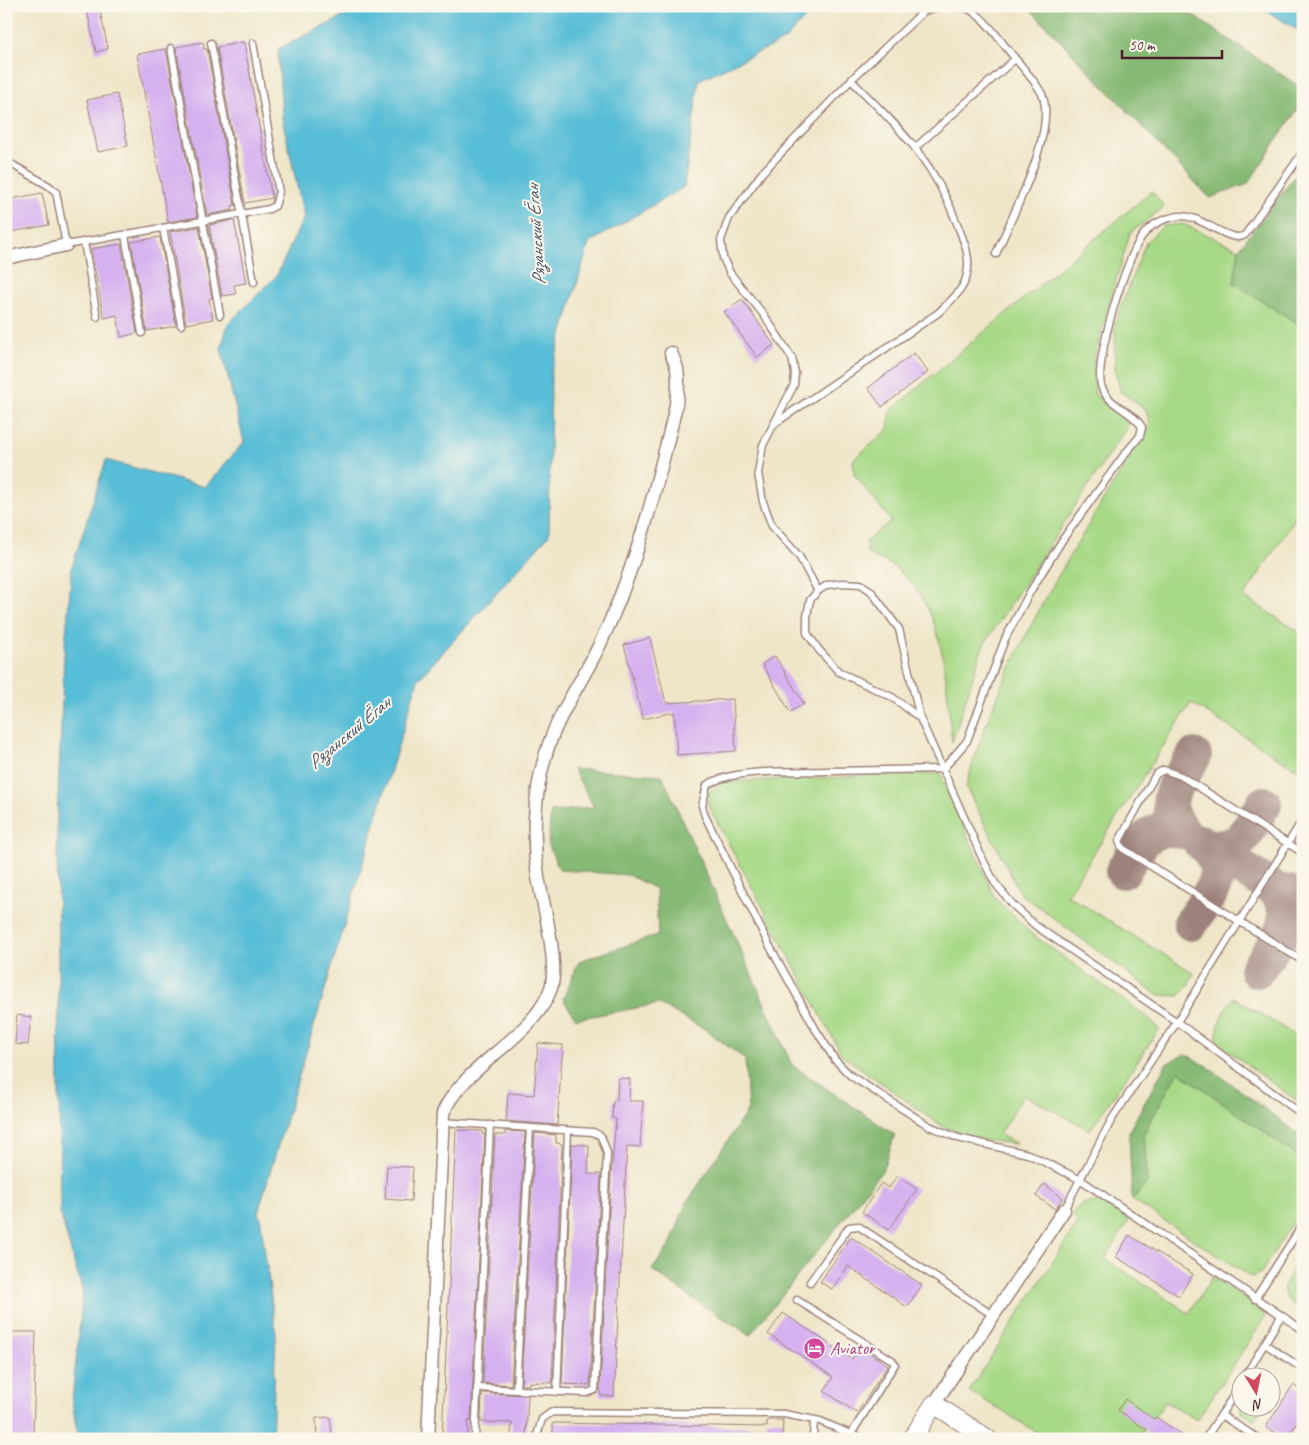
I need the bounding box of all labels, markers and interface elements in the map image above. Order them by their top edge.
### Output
scale bar [1122,28,1222,60]
text: 50 m [1129,36,1156,55]
water label: Рязанский Ёган [520,181,551,286]
water label: Рязанский Ёган [303,689,398,775]
hotel icon: Aviator [802,1336,826,1360]
place label: Aviator [830,1337,876,1359]
north arrow [1232,1368,1282,1418]
text: N [1250,1395,1264,1414]

